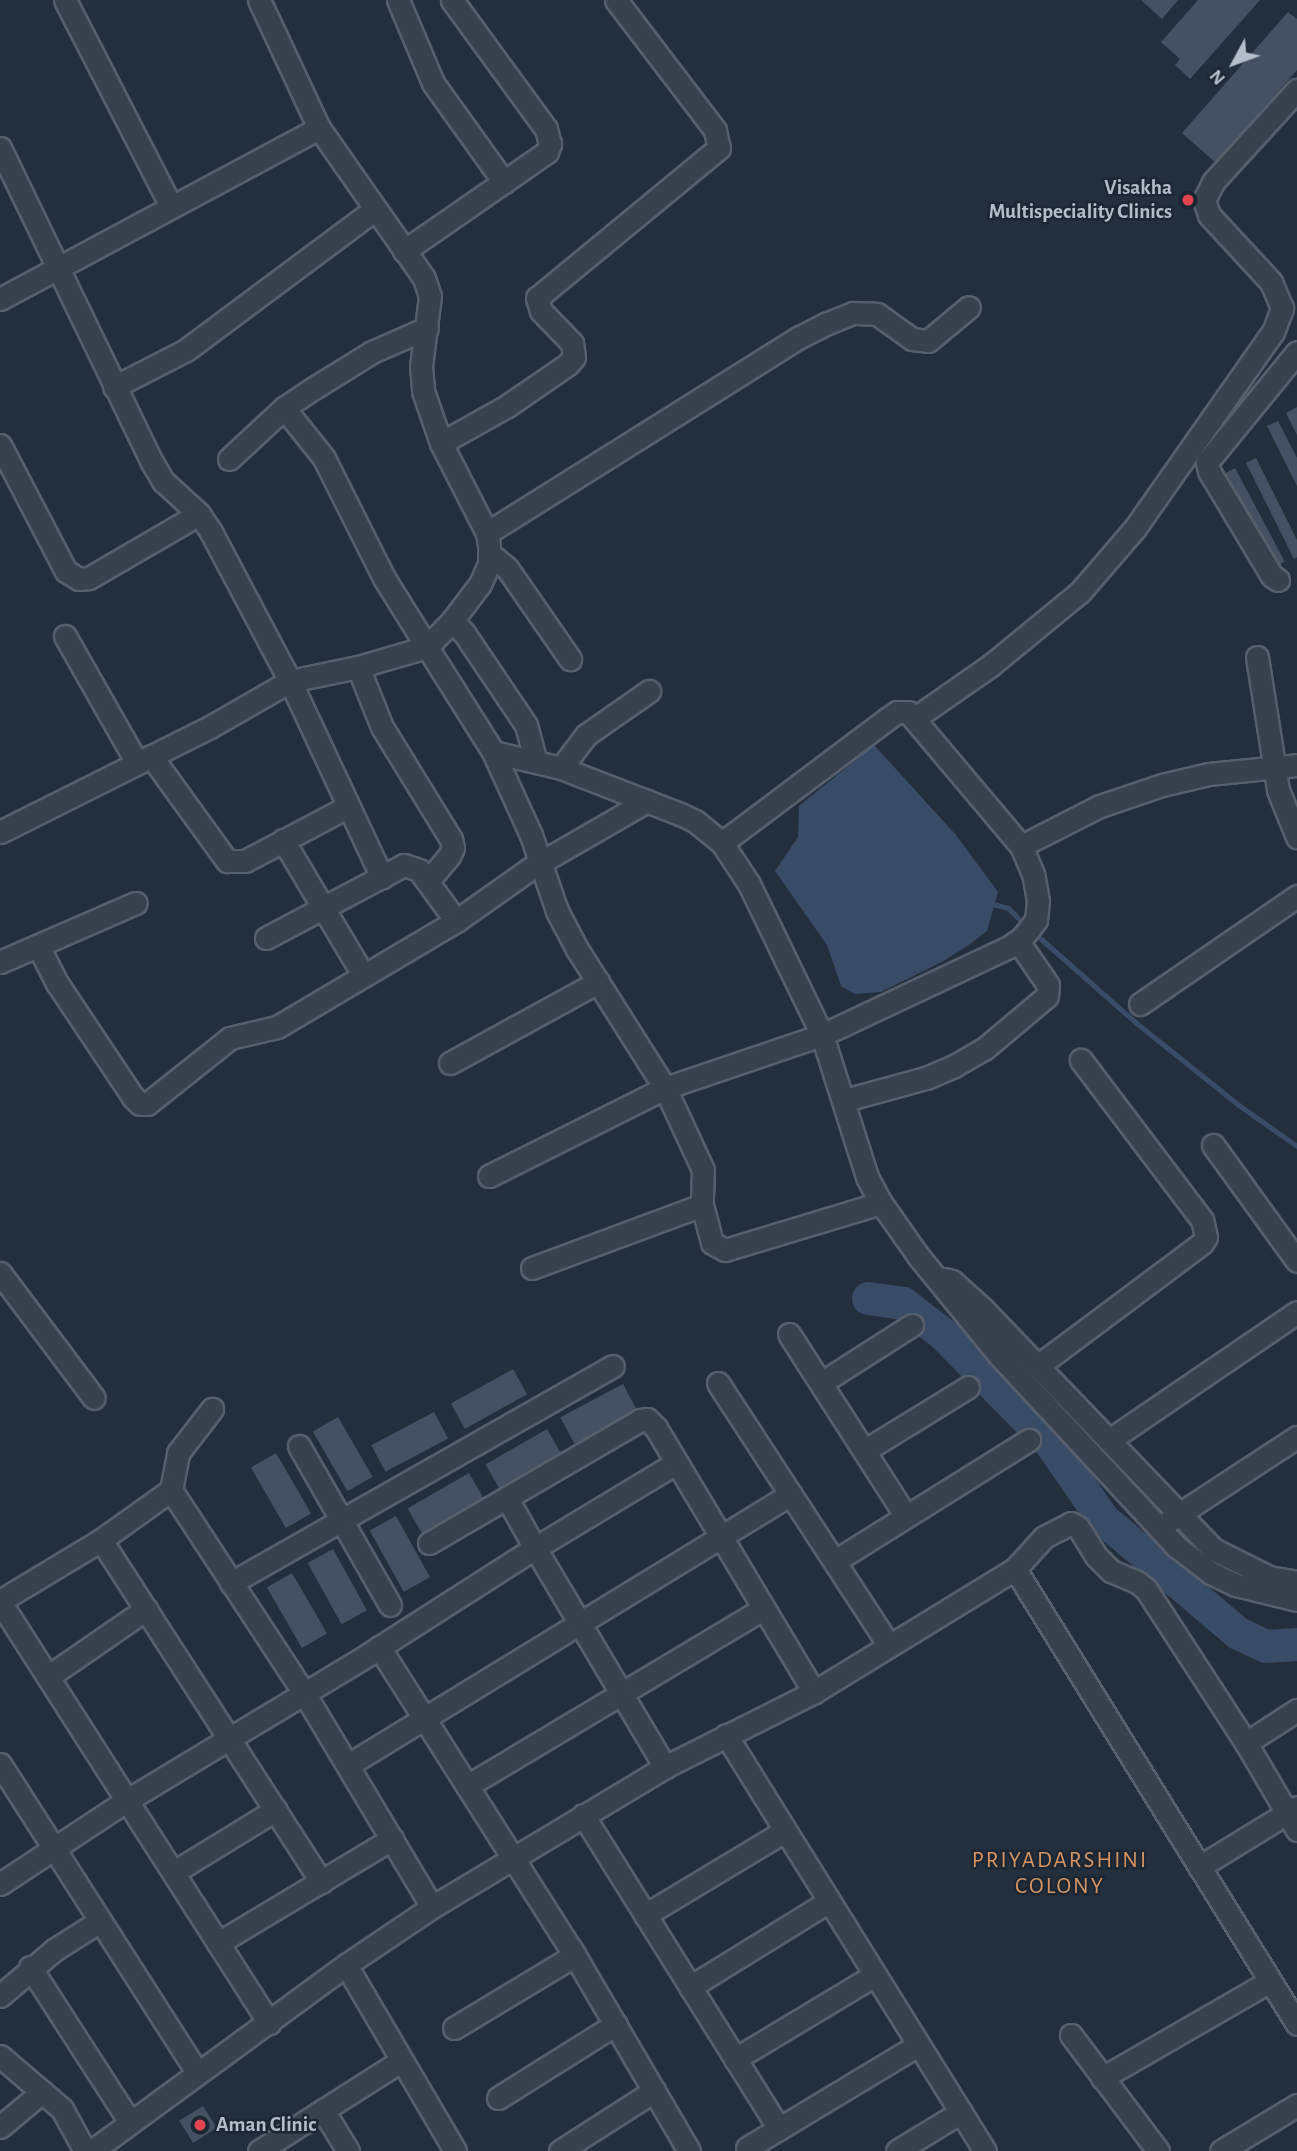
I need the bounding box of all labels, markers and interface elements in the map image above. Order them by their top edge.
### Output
north arrow [1199,28,1269,98]
text: N [1206,66,1229,88]
place label: Visakha Multispeciality Clinics [989,175,1172,225]
marker: Visakha Multispeciality Clinics [1178,190,1198,210]
district label: PRIYADARSHINI COLONY [973,1847,1147,1901]
place label: Aman Clinic [216,2112,316,2138]
marker: Aman Clinic [190,2115,210,2135]

